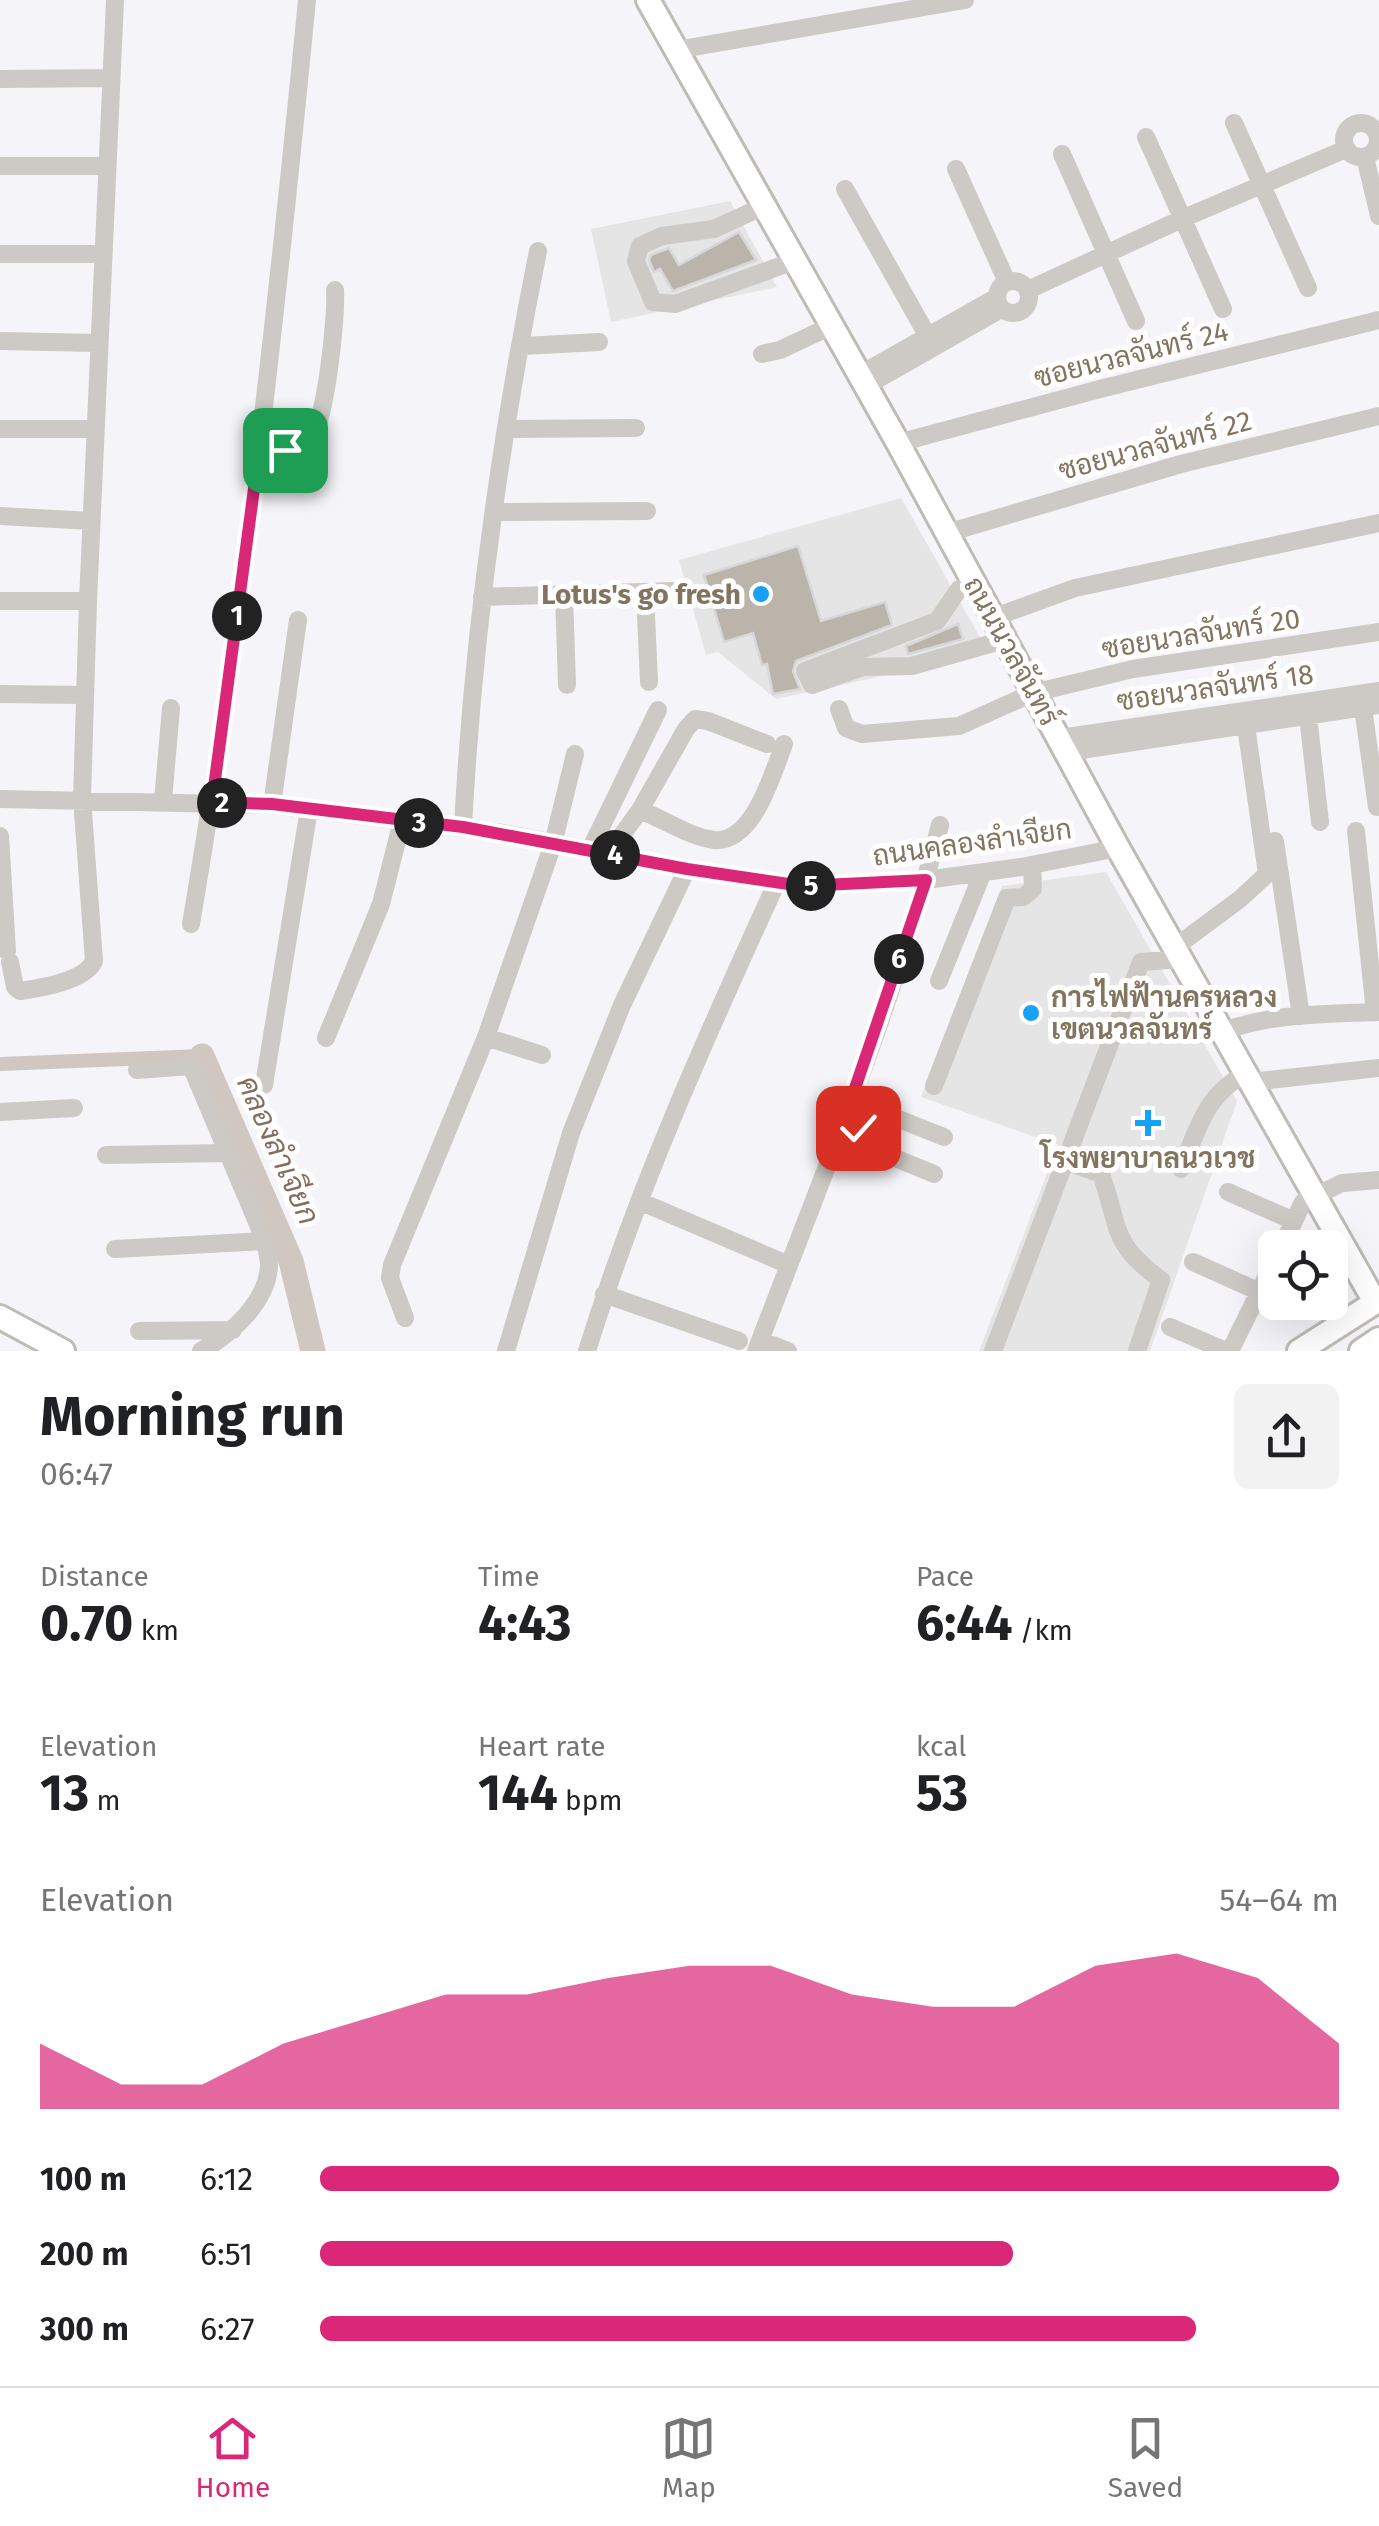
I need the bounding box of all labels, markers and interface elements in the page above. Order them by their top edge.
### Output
street label: ซอยนวลจันทร์ 24 [1030,311,1232,395]
street label: ซอยนวลจันทร์ 22 [1054,401,1255,487]
pin [243,408,328,493]
icon: arrive [258,423,313,478]
street label: ถนนนวลจันทร์ [957,569,1069,732]
place label: Lotus's go fresh [541,578,741,611]
marker: Lotus's go fresh [750,583,772,605]
pin: 1 [212,591,262,641]
text: 1 [231,599,244,632]
street label: ซอยนวลจันทร์ 20 [1099,599,1303,665]
street label: ซอยนวลจันทร์ 18 [1114,654,1316,718]
pin: 2 [197,778,247,828]
text: 2 [215,786,229,819]
pin: 3 [394,798,444,848]
text: 3 [412,806,426,839]
street label: ถนนคลองลำเจียก [870,810,1074,873]
pin: 4 [590,830,640,880]
text: 4 [607,838,623,871]
pin: 5 [786,861,836,911]
text: 5 [803,869,819,902]
pin: 6 [874,934,924,984]
text: 6 [891,942,907,975]
place label: การไฟฟ้านครหลวง เขตนวลจันทร์ [1051,978,1277,1046]
marker: การไฟฟ้านครหลวง เขตนวลจันทร์ [1020,1002,1042,1024]
water label: คลองลำเจียก [229,1070,328,1230]
pin [816,1086,901,1171]
icon: check [831,1101,886,1156]
marker: โรงพยาบาลนวเวช [1135,1110,1161,1136]
place label: โรงพยาบาลนวเวช [1038,1139,1256,1175]
map controls [1258,1230,1348,1320]
button: locate [1258,1230,1348,1320]
text: Morning run [40,1384,345,1450]
button: share [1234,1384,1339,1489]
text: 06:47 [40,1455,113,1493]
text: Distance [40,1560,149,1593]
text: Time [478,1560,540,1593]
text: Pace [916,1560,974,1593]
text: 0.70 [40,1593,133,1653]
text: 4:43 [478,1593,571,1653]
text: 6:44 [916,1593,1012,1653]
text: km [133,1614,179,1647]
text: /km [1012,1614,1073,1647]
text: Elevation [40,1730,157,1763]
text: Heart rate [478,1730,606,1763]
text: kcal [916,1730,966,1763]
text: 13 [40,1763,89,1823]
text: 144 [478,1763,558,1823]
text: 53 [916,1763,968,1823]
text: m [89,1784,121,1817]
text: bpm [558,1784,622,1817]
text: Elevation [40,1881,174,1919]
text: 54–64 m [1219,1881,1339,1919]
text: 100 m [40,2160,127,2198]
text: 6:12 [200,2160,253,2198]
text: 200 m [40,2235,129,2273]
text: 6:51 [200,2235,253,2273]
text: 300 m [40,2310,129,2348]
text: 6:27 [200,2310,254,2348]
tab: Home [196,2411,270,2504]
tab: Map [661,2411,716,2504]
tab: Saved [1108,2411,1183,2504]

